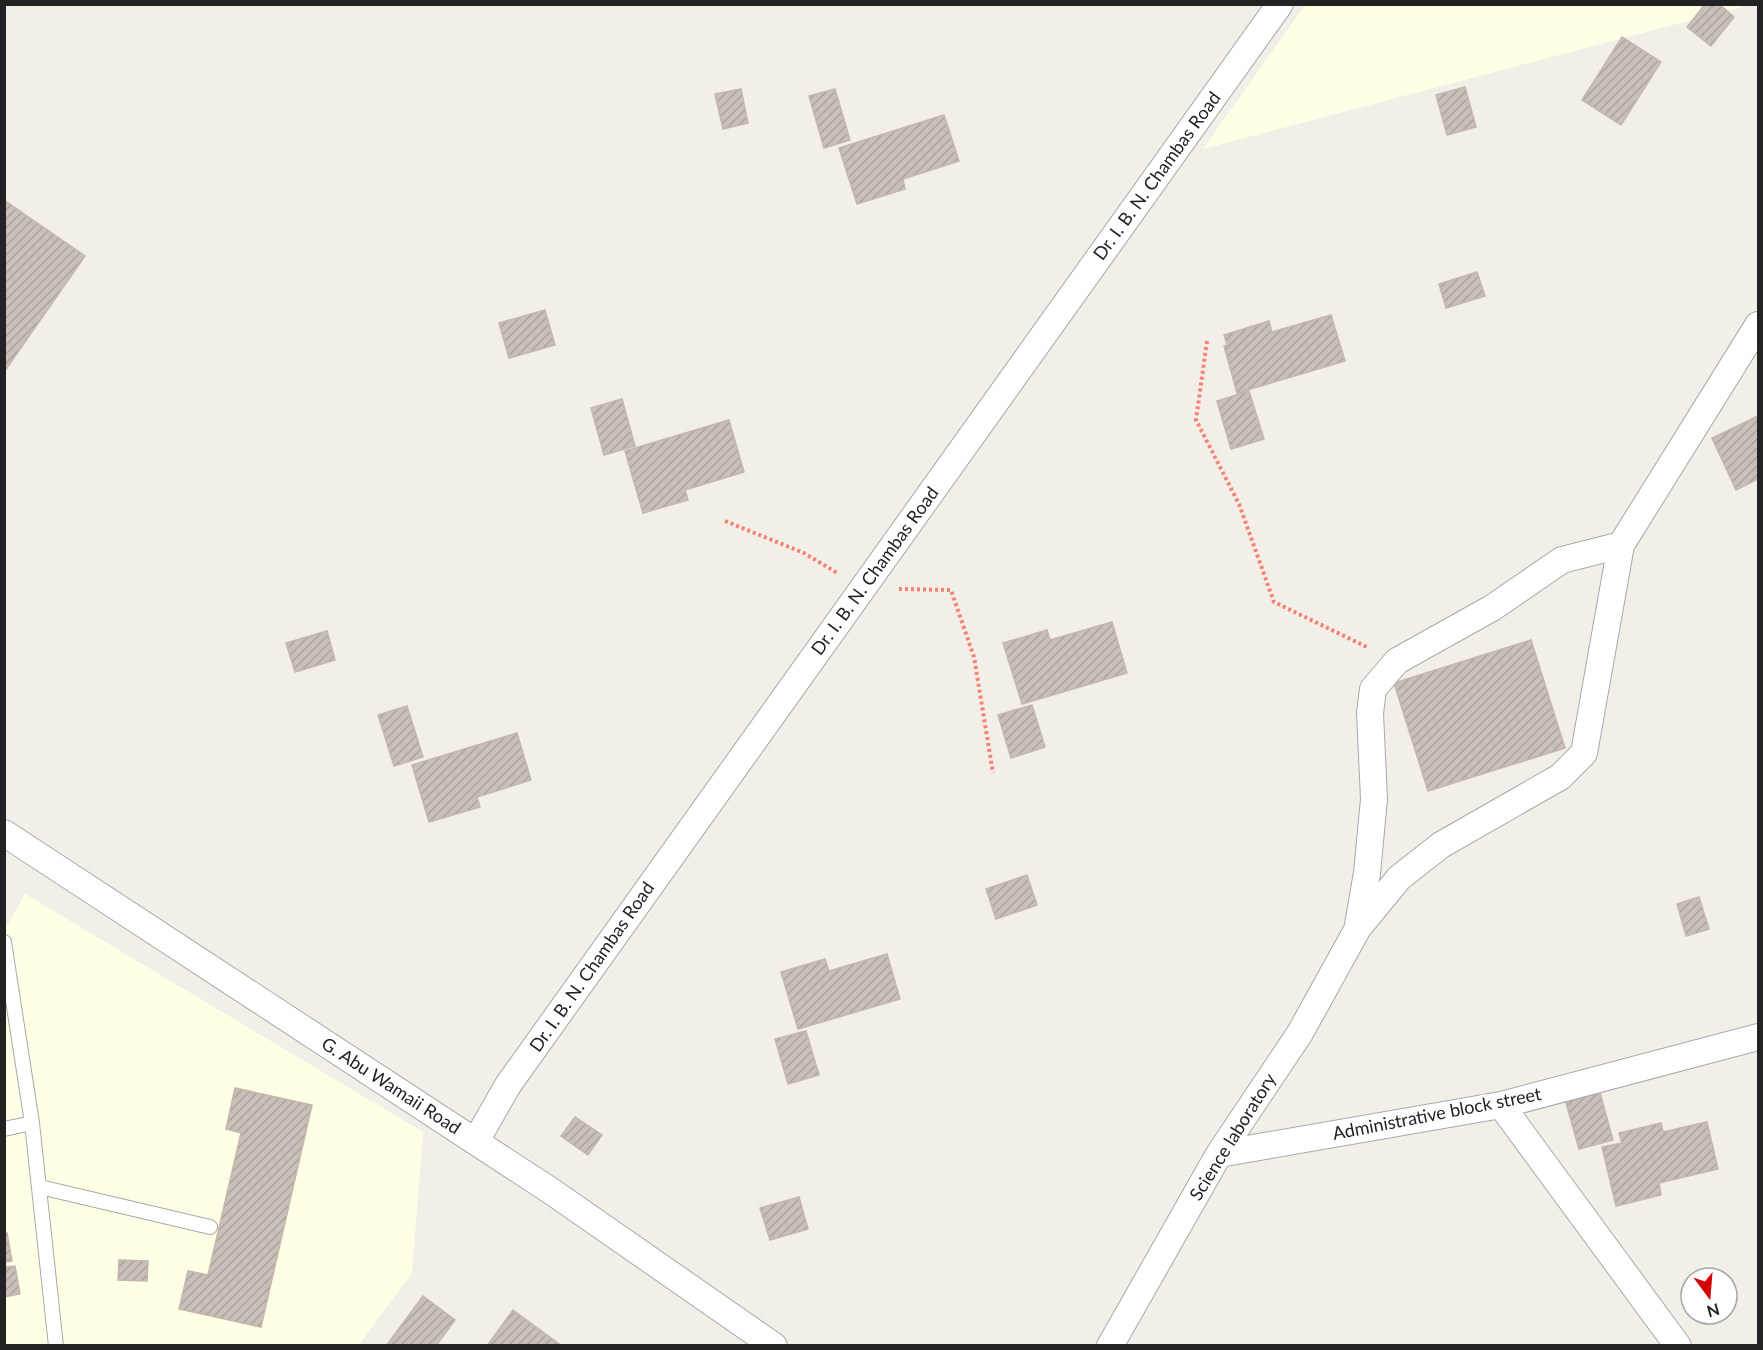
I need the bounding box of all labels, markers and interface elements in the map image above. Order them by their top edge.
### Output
street label: Dr. I. B. N. Chambas Road [1088,87,1225,264]
street label: Dr. I. B. N. Chambas Road [806,482,943,659]
street label: Dr. I. B. N. Chambas Road [524,877,658,1056]
street label: G. Abu Wamaii Road [318,1032,465,1138]
street label: Science laboratory [1184,1068,1281,1204]
street label: Administrative block street [1331,1082,1543,1144]
north arrow [1679,1266,1739,1326]
text: N [1705,1300,1722,1322]

